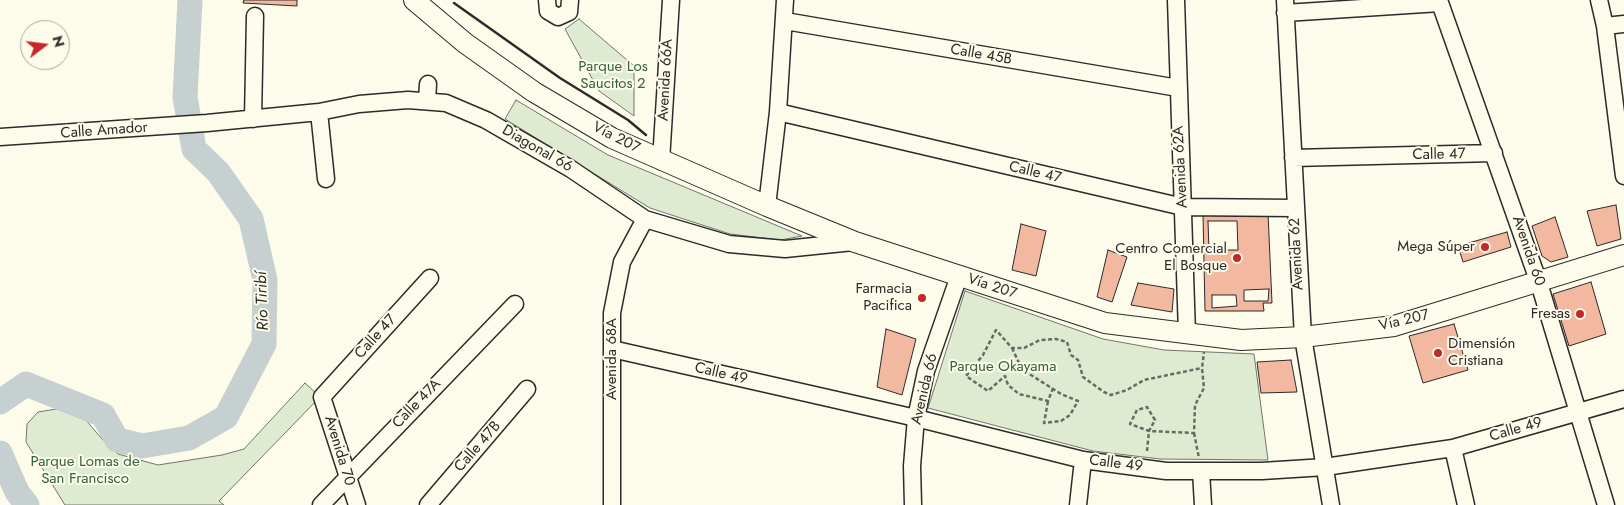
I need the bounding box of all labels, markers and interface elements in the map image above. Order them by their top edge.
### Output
north arrow [20,20,70,70]
text: N [47,33,70,49]
street label: Avenida 66A [655,38,677,122]
street label: Calle 45B [949,41,1013,69]
park label: Parque Los Saucitos 2 [578,58,648,93]
street label: Vía 207 [589,118,643,158]
street label: Calle Amador [60,119,148,143]
street label: Diagonal 66 [499,122,575,176]
street label: Avenida 62A [1170,125,1192,209]
street label: Calle 47 [1412,146,1466,164]
street label: Calle 47 [1007,158,1063,188]
street label: Avenida 60 [1508,214,1548,288]
street label: Avenida 62 [1286,217,1308,291]
place label: Mega Súper [1397,238,1475,256]
place label: Centro Comercial El Bosque [1115,240,1227,275]
marker: Mega Súper [1479,241,1491,253]
marker: Centro Comercial El Bosque [1231,252,1243,264]
water label: Río Tiribí [252,271,274,331]
street label: Vía 207 [965,271,1019,303]
place label: Farmacia Pacifica [855,280,912,315]
marker: Farmacia Pacifica [916,292,928,304]
place label: Fresas [1531,305,1570,323]
street label: Vía 207 [1377,307,1431,335]
marker: Fresas [1574,308,1586,320]
street label: Calle 47 [352,311,400,363]
street label: Avenida 68A [603,318,621,400]
place label: Dimensión Cristiana [1448,335,1515,370]
marker: Dimensión Cristiana [1432,347,1444,359]
street label: Avenida 66 [908,352,942,426]
park label: Parque Okayama [950,358,1056,376]
street label: Calle 49 [693,359,749,389]
street label: Calle 47A [389,376,445,432]
street label: Avenida 70 [320,414,358,488]
street label: Calle 49 [1488,414,1544,446]
street label: Calle 47B [451,418,505,476]
street label: Calle 49 [1088,452,1144,476]
park label: Parque Lomas de San Francisco [30,453,140,488]

